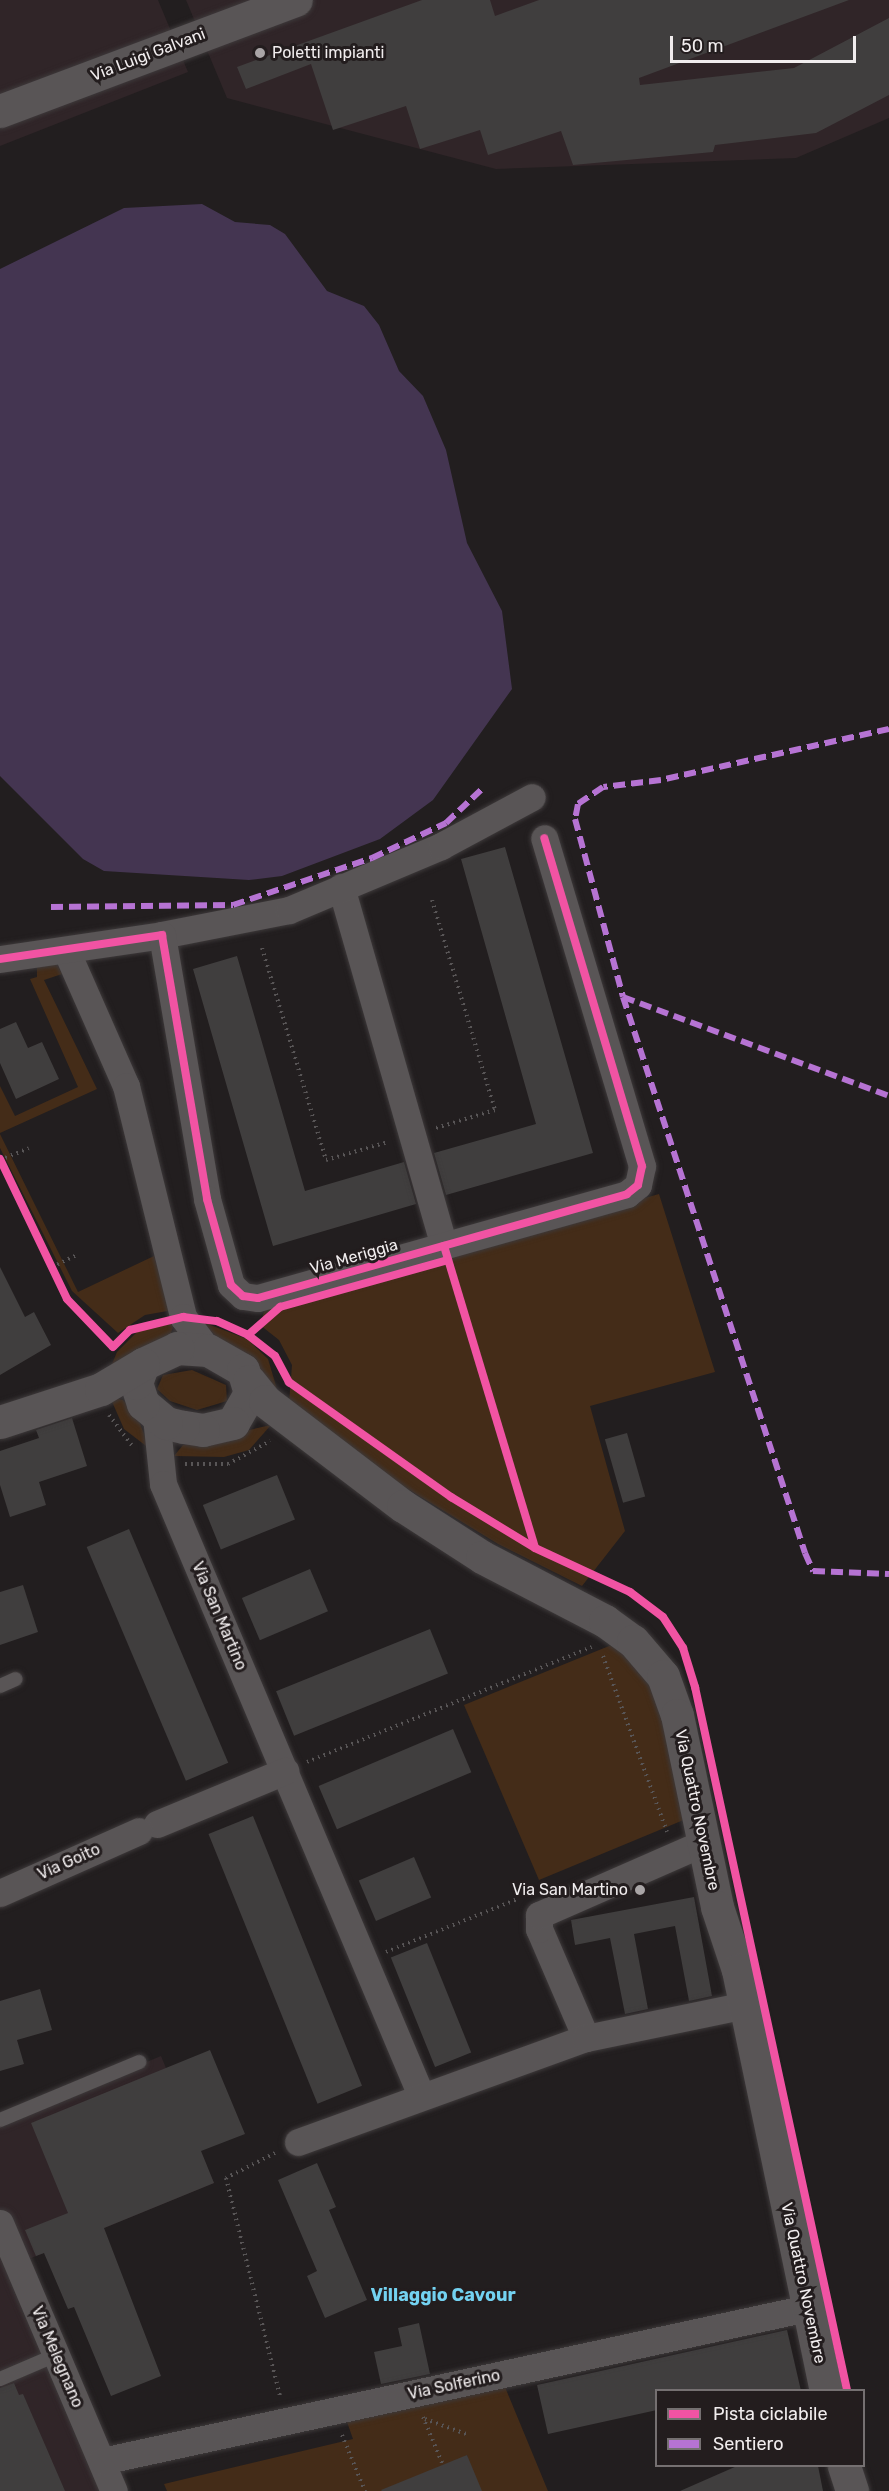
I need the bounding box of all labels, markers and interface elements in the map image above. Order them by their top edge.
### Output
street label: Via Luigi Galvani [88,24,208,86]
scale bar [673,24,859,62]
text: 50 m [681,35,724,57]
place label: Poletti impianti [272,43,384,63]
marker: Poletti impianti [253,46,267,60]
street label: Via Meriggia [308,1235,400,1279]
street label: Via San Martino [187,1559,251,1673]
street label: Via Quattro Novembre [671,1728,723,1892]
street label: Via Goito [35,1840,103,1884]
place label: Via San Martino [512,1880,628,1900]
marker: Via San Martino [633,1883,647,1897]
street label: Via Quattro Novembre [777,2201,829,2365]
district label: Villaggio Cavour [370,2284,516,2306]
street label: Via Melegnano [27,2303,87,2411]
street label: Via Solferino [406,2366,502,2404]
legend [655,2389,865,2467]
text: Pista ciclabile [713,2403,828,2425]
text: Sentiero [713,2433,784,2455]

